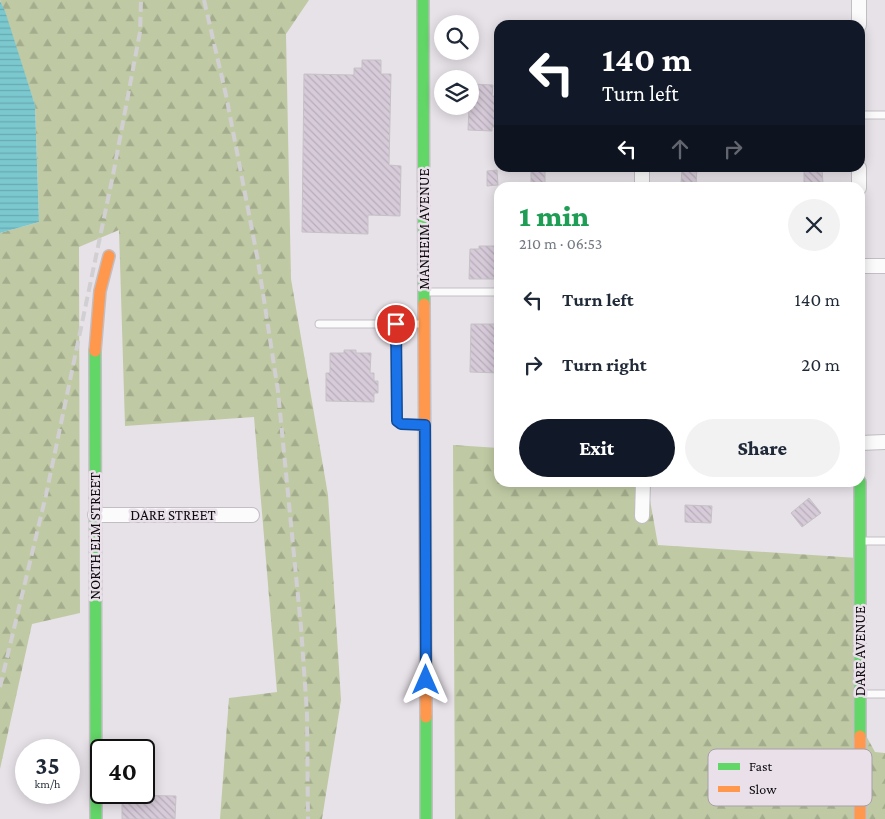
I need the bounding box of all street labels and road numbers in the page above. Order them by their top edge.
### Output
street label: MANHEIM AVENUE [416,168,432,290]
street label: NORTH ELM STREET [87,472,103,600]
street label: DARE STREET [130,507,216,523]
street label: DARE AVENUE [852,606,868,696]

